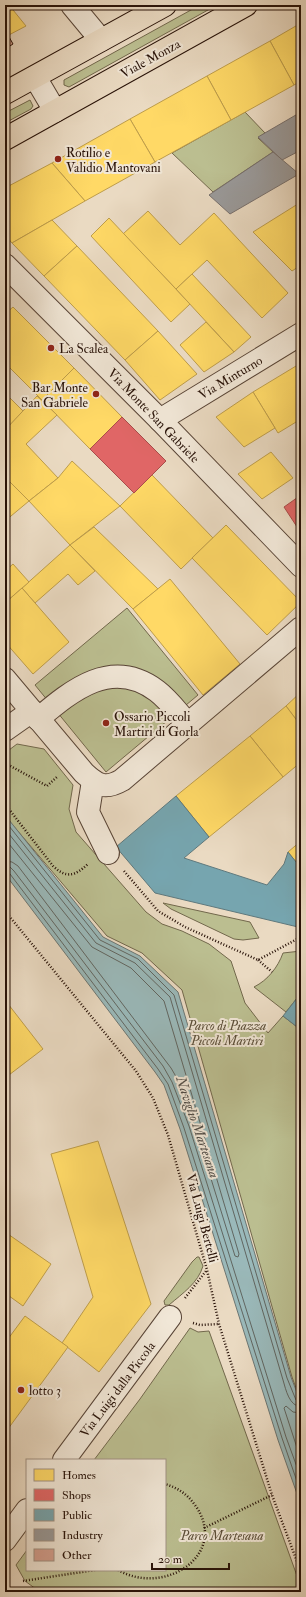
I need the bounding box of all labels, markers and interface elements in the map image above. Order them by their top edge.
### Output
street label: Viale Monza [118,35,184,82]
place label: Rotilio e Validio Mantovani [66,145,161,176]
marker: Rotilio e Validio Mantovani [53,154,63,164]
place label: La Scalea [59,341,109,357]
marker: La Scalea [46,343,56,353]
street label: Via Minturno [196,352,266,403]
street label: Via Monte San Gabriele [104,365,203,467]
place label: Bar Monte San Gabriele [21,380,89,411]
marker: Bar Monte San Gabriele [91,389,101,399]
place label: Ossario Piccoli Martiri di Gorla [114,709,199,740]
marker: Ossario Piccoli Martiri di Gorla [101,718,111,728]
park label: Parco di Piazza Piccoli Martiri [187,1018,266,1049]
water label: Naviglio Martesana [172,1073,223,1181]
street label: Via Luigi Bertelli [182,1172,222,1265]
street label: Via Luigi dalla Piccola [77,1338,159,1441]
place label: lotto 3 [29,1383,61,1399]
marker: lotto 3 [16,1385,26,1395]
legend [26,1459,166,1571]
text: Homes [62,1468,96,1483]
text: Shops [62,1488,91,1503]
text: Public [62,1508,92,1523]
text: Industry [62,1528,104,1543]
park label: Parco Martesana [179,1528,264,1544]
scale bar [152,1545,229,1571]
text: Other [62,1548,92,1563]
text: 20 m [158,1552,183,1567]

